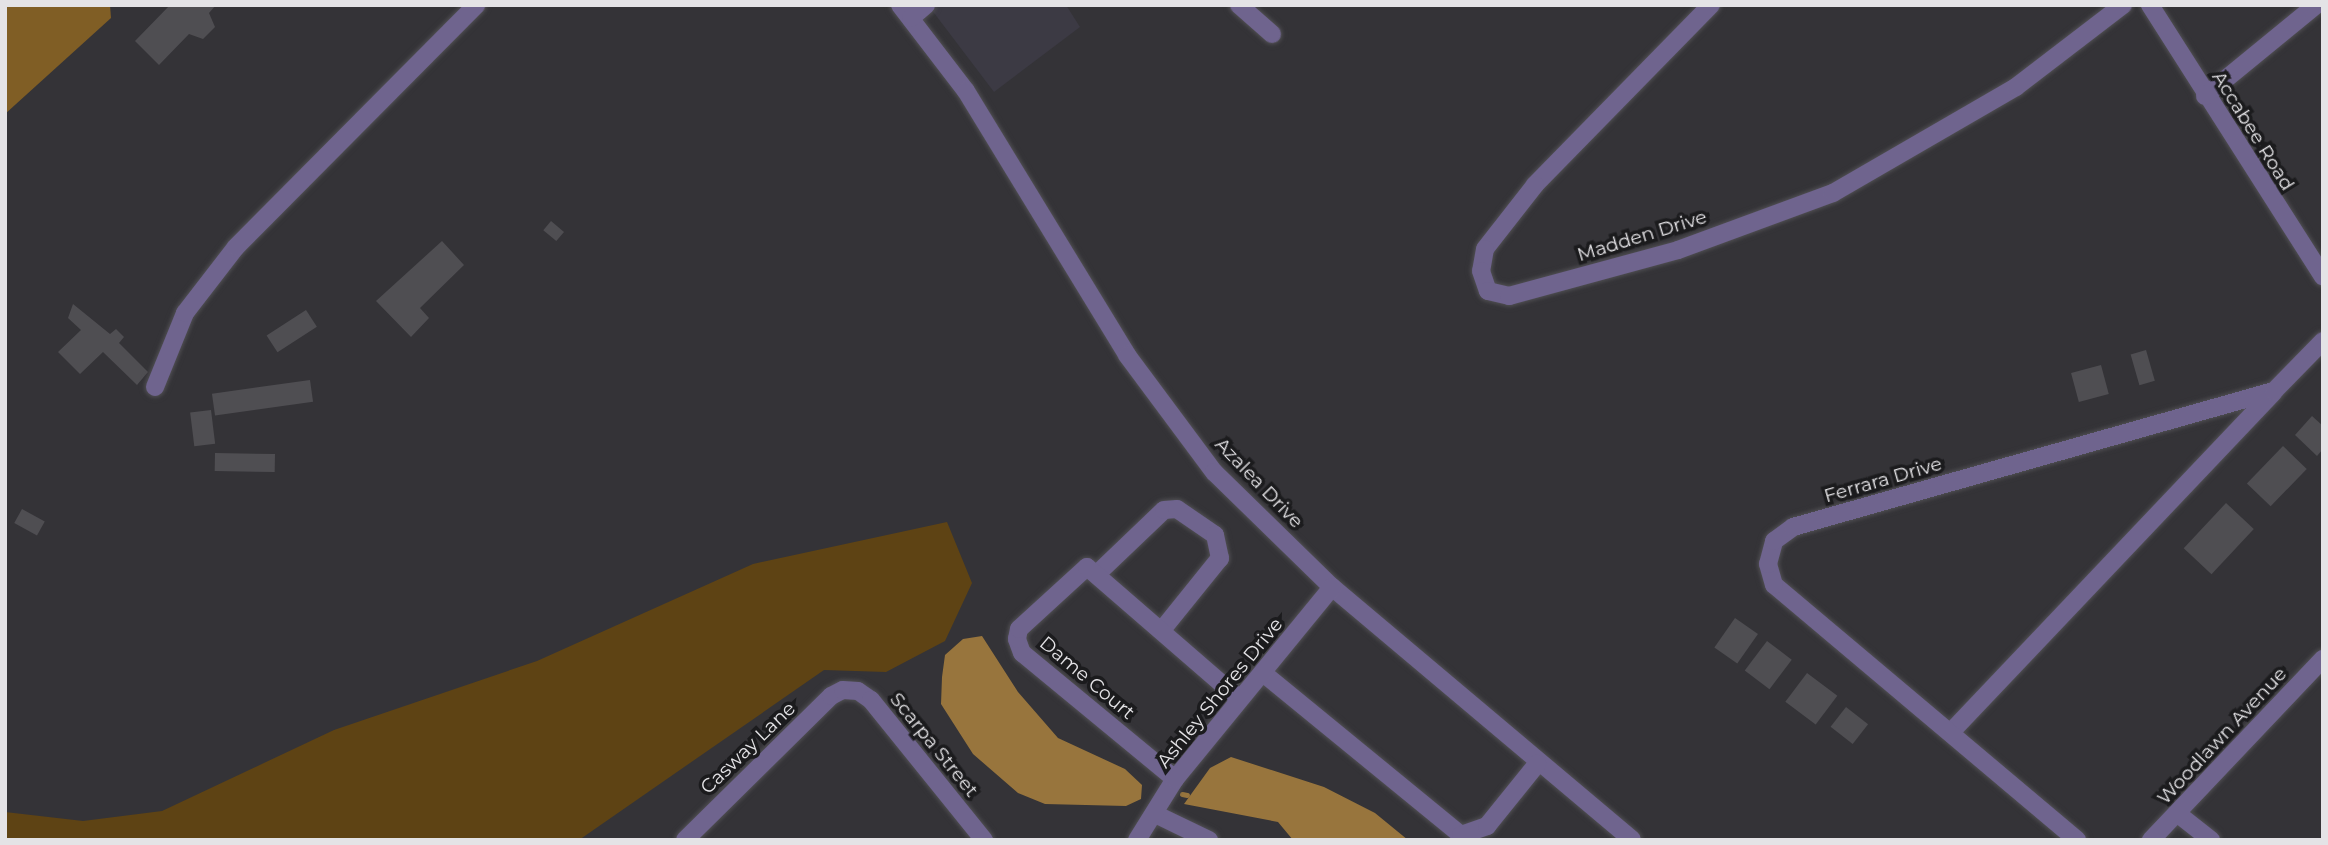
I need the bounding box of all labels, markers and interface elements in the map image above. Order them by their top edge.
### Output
street label: Accabee Road [2207,67,2299,195]
street label: Madden Drive [1575,205,1709,267]
street label: Azalea Drive [1210,433,1308,533]
street label: Ferrara Drive [1821,452,1945,508]
street label: Ashley Shores Drive [1152,613,1288,773]
street label: Dame Court [1035,632,1139,724]
street label: Woodlawn Avenue [2153,663,2291,809]
street label: Scarpa Street [885,688,983,802]
street label: Casway Lane [696,697,800,799]

